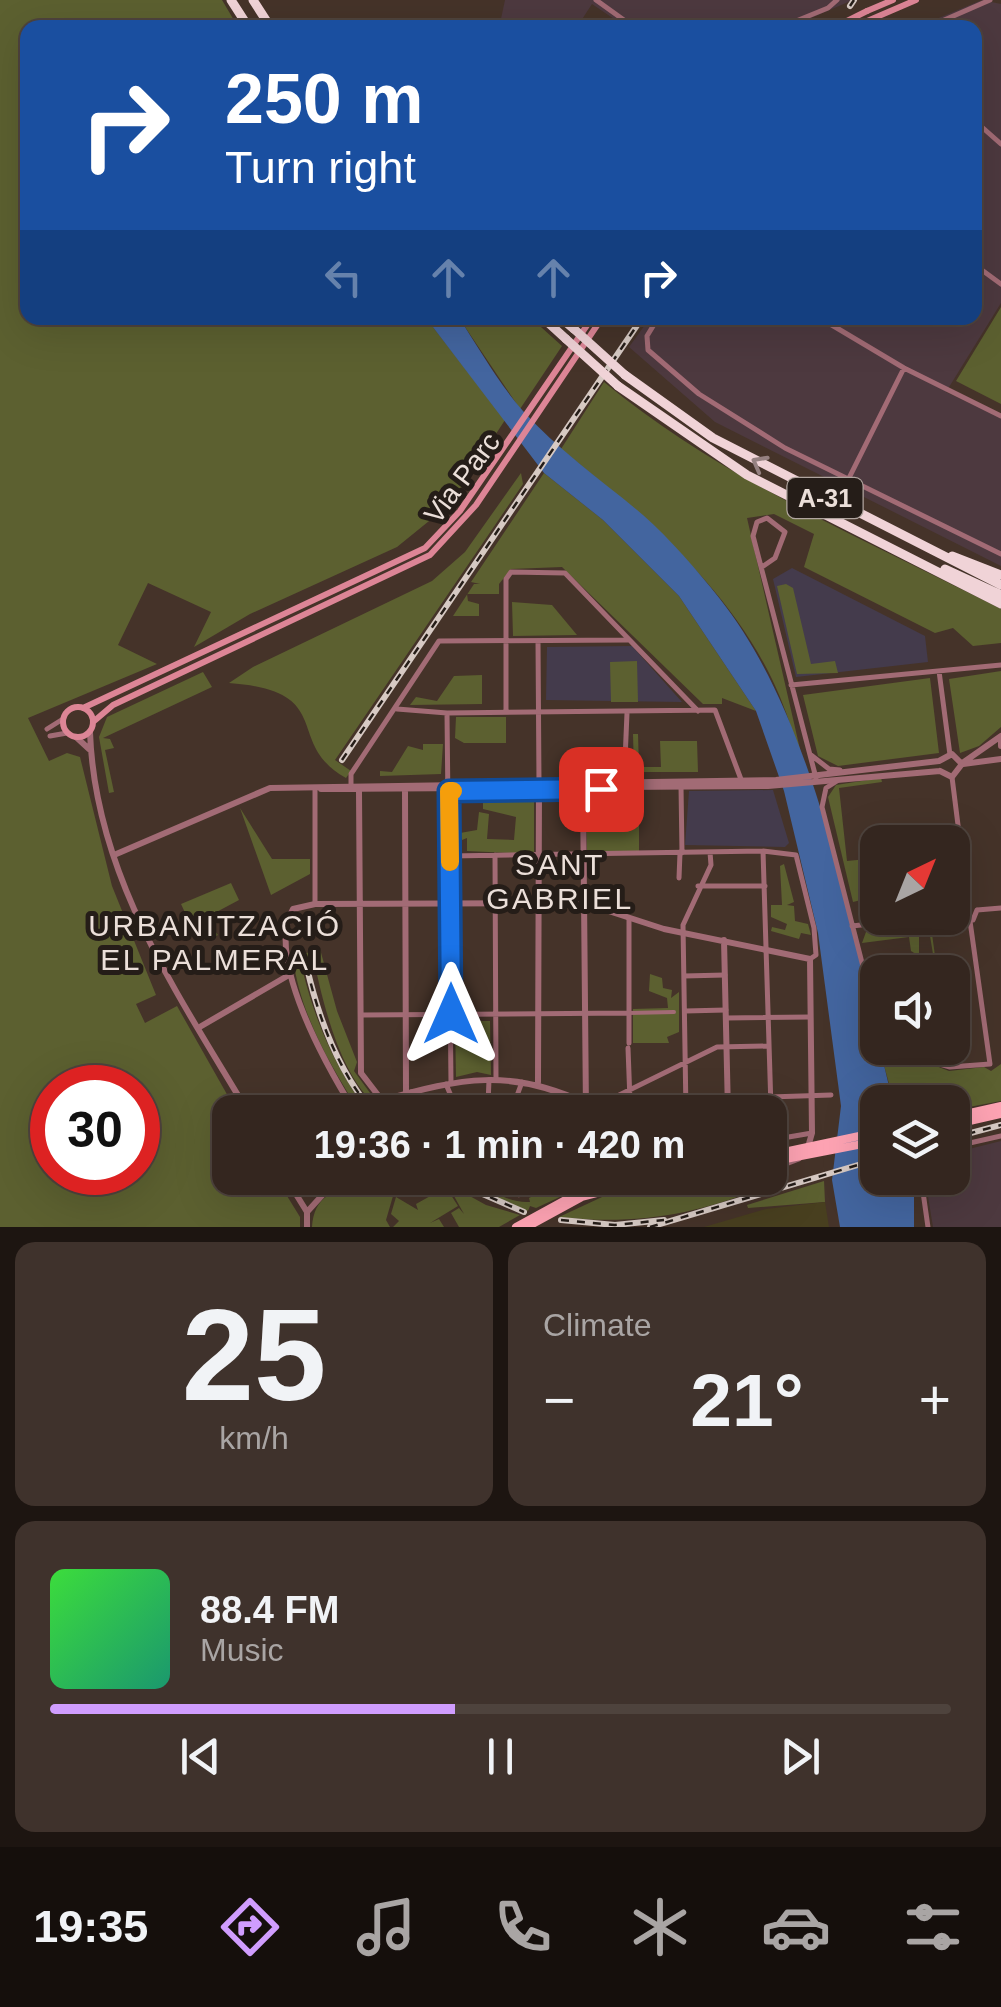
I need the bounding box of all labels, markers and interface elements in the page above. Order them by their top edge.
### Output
icon: right [60,60,190,190]
text: 250 m [225,60,423,138]
text: Turn right [225,142,416,193]
icon: left [316,250,371,305]
icon: ahead [421,250,476,305]
icon: ahead [526,250,581,305]
icon: right [631,250,686,305]
street label: Via Parc [418,427,506,529]
one-way arrow [751,456,769,476]
road number: A-31 [788,478,862,518]
pin [559,747,644,832]
icon: arrive [574,762,629,817]
north arrow [860,825,970,935]
map controls [860,825,970,1195]
district label: SANT GABRIEL [486,848,634,915]
district label: URBANITZACIÓ EL PALMERAL [88,909,342,976]
button: sound [860,955,970,1065]
position arrow [399,962,503,1066]
speed limit sign: 30 [30,1065,160,1195]
button: layers [860,1085,970,1195]
text: 19:36 · 1 min · 420 m [314,1124,685,1166]
text: 25 [182,1282,326,1428]
text: Climate [543,1307,651,1343]
text: 21° [690,1358,804,1442]
text: − [543,1369,575,1431]
text: + [919,1369,951,1431]
text: km/h [219,1420,289,1456]
text: 88.4 FM [200,1589,339,1631]
text: Music [200,1632,284,1668]
icon: previous [173,1729,228,1784]
icon: pause [473,1729,528,1784]
icon: next [773,1729,828,1784]
icon: directions [215,1892,285,1962]
icon: music [351,1892,421,1962]
icon: phone [488,1892,558,1962]
icon: climate [625,1892,695,1962]
icon: car [761,1892,831,1962]
icon: filters [898,1892,968,1962]
text: 19:35 [33,1901,148,1952]

